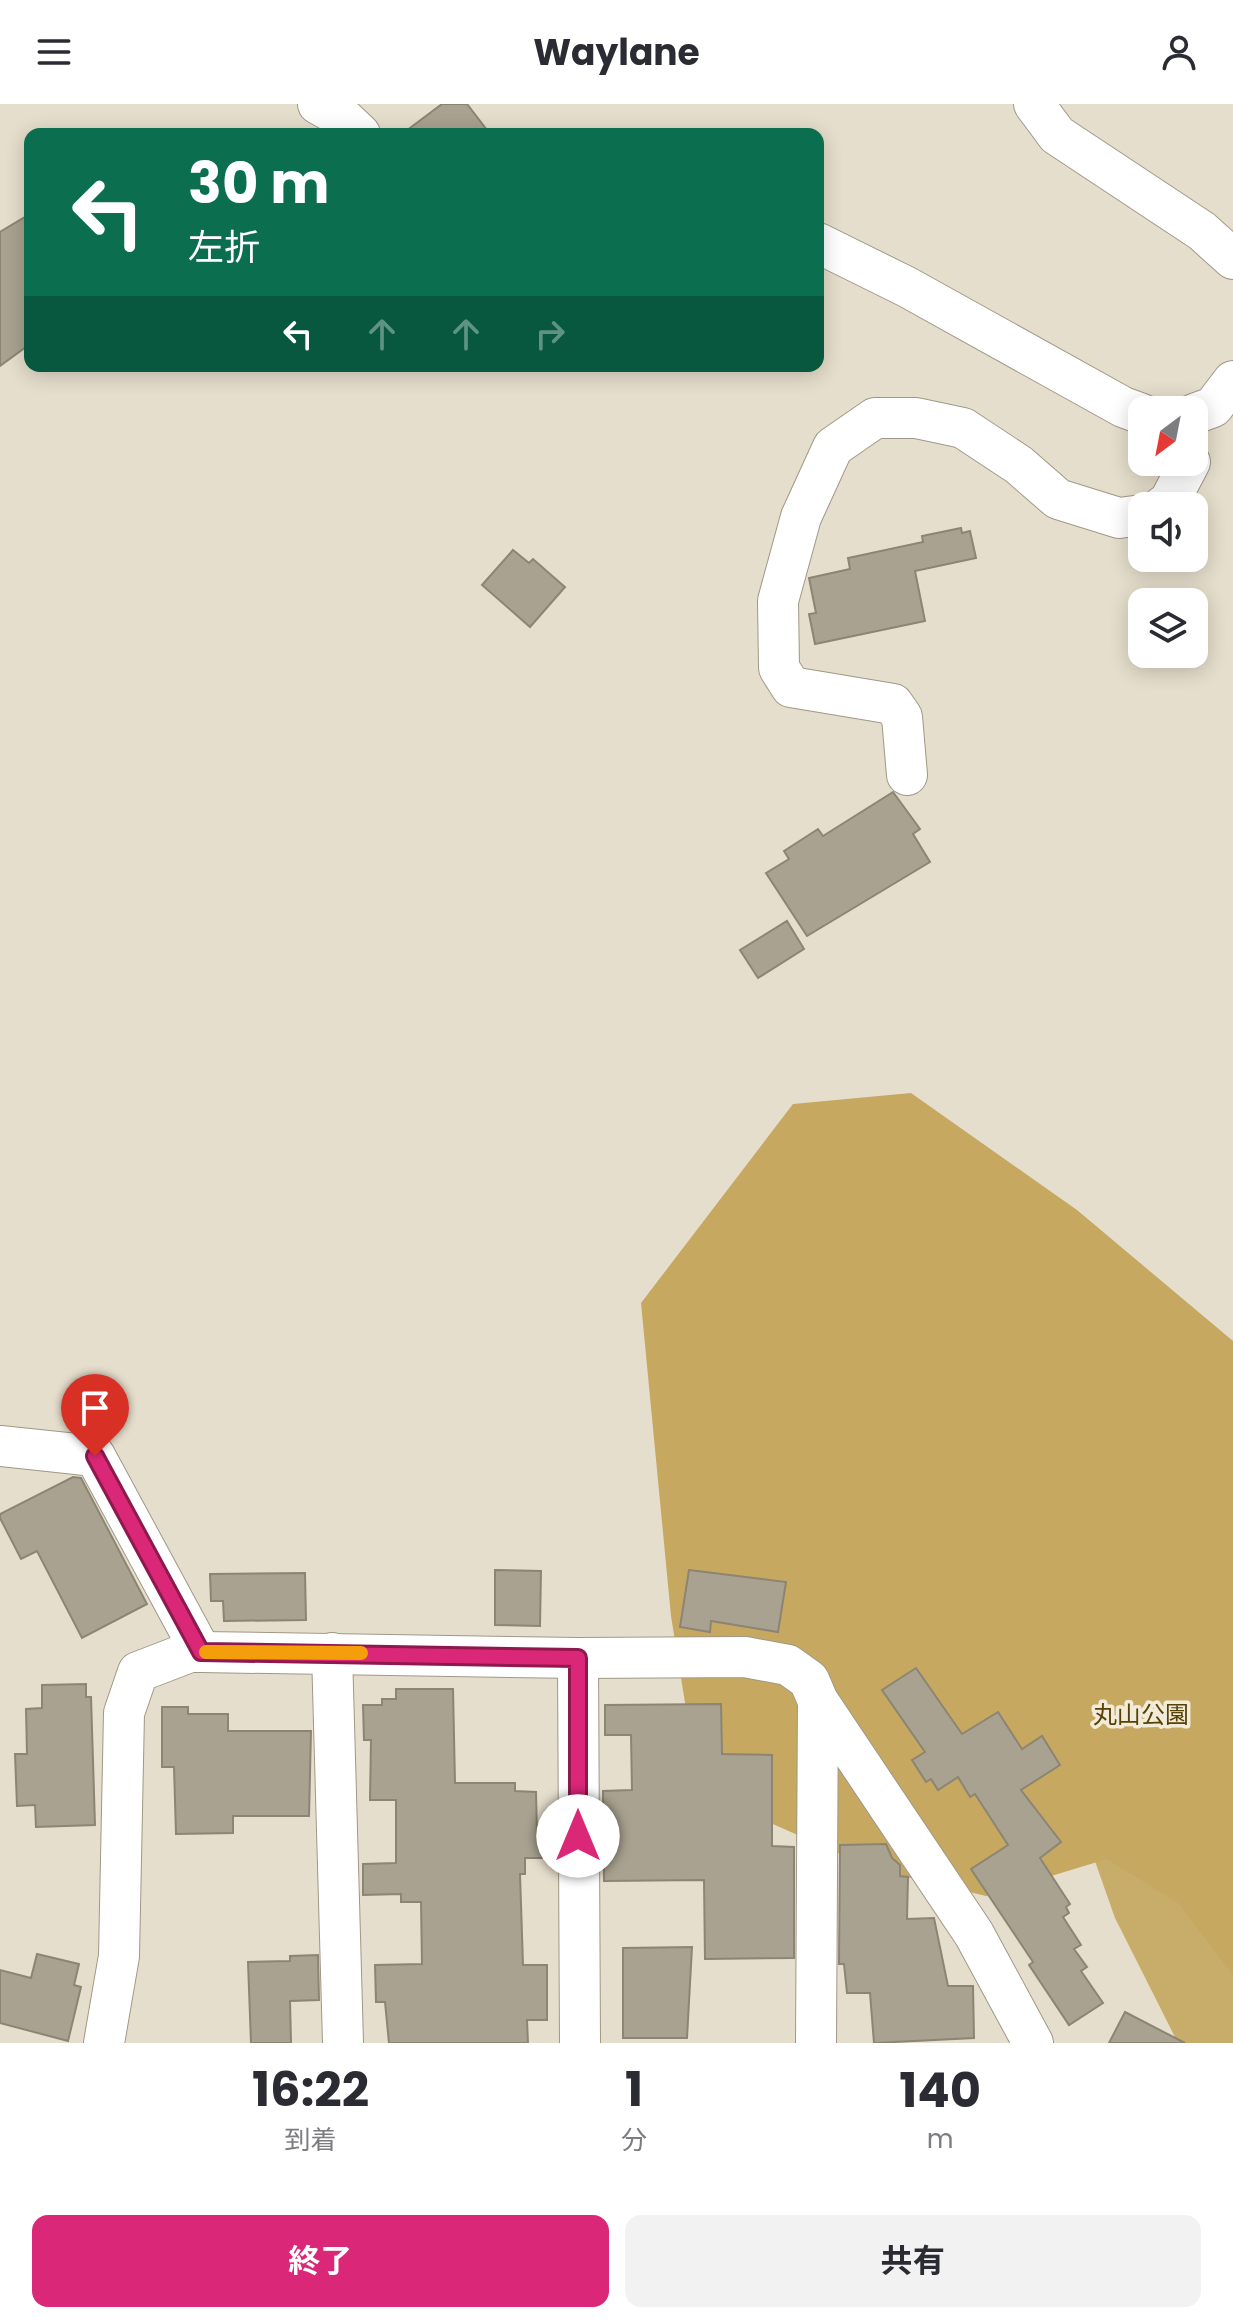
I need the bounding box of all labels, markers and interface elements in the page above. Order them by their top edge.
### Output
text: Waylane [533,27,700,78]
icon: menu [32,30,76,74]
icon: person [1157,30,1201,74]
text: 30 m [188,144,330,223]
icon: left [56,160,160,264]
text: 左折 [188,222,260,273]
icon: left [276,312,320,356]
icon: ahead [360,312,404,356]
icon: ahead [444,312,488,356]
icon: right [528,312,572,356]
north arrow [1128,396,1208,476]
map controls [1128,396,1208,668]
button: sound [1128,492,1208,572]
button: layers [1128,588,1208,668]
pin [61,1374,129,1456]
icon: arrive [73,1386,117,1430]
park label: 丸山公園 [1093,1698,1189,1731]
position arrow [536,1794,620,1878]
text: 16:22 [252,2056,369,2123]
text: 1 [625,2056,643,2123]
text: 140 [899,2057,981,2124]
text: m [927,2121,953,2157]
text: 到着 [285,2122,337,2158]
text: 分 [621,2122,647,2158]
button: 終了 [32,2215,609,2307]
button: 共有 [625,2215,1201,2307]

